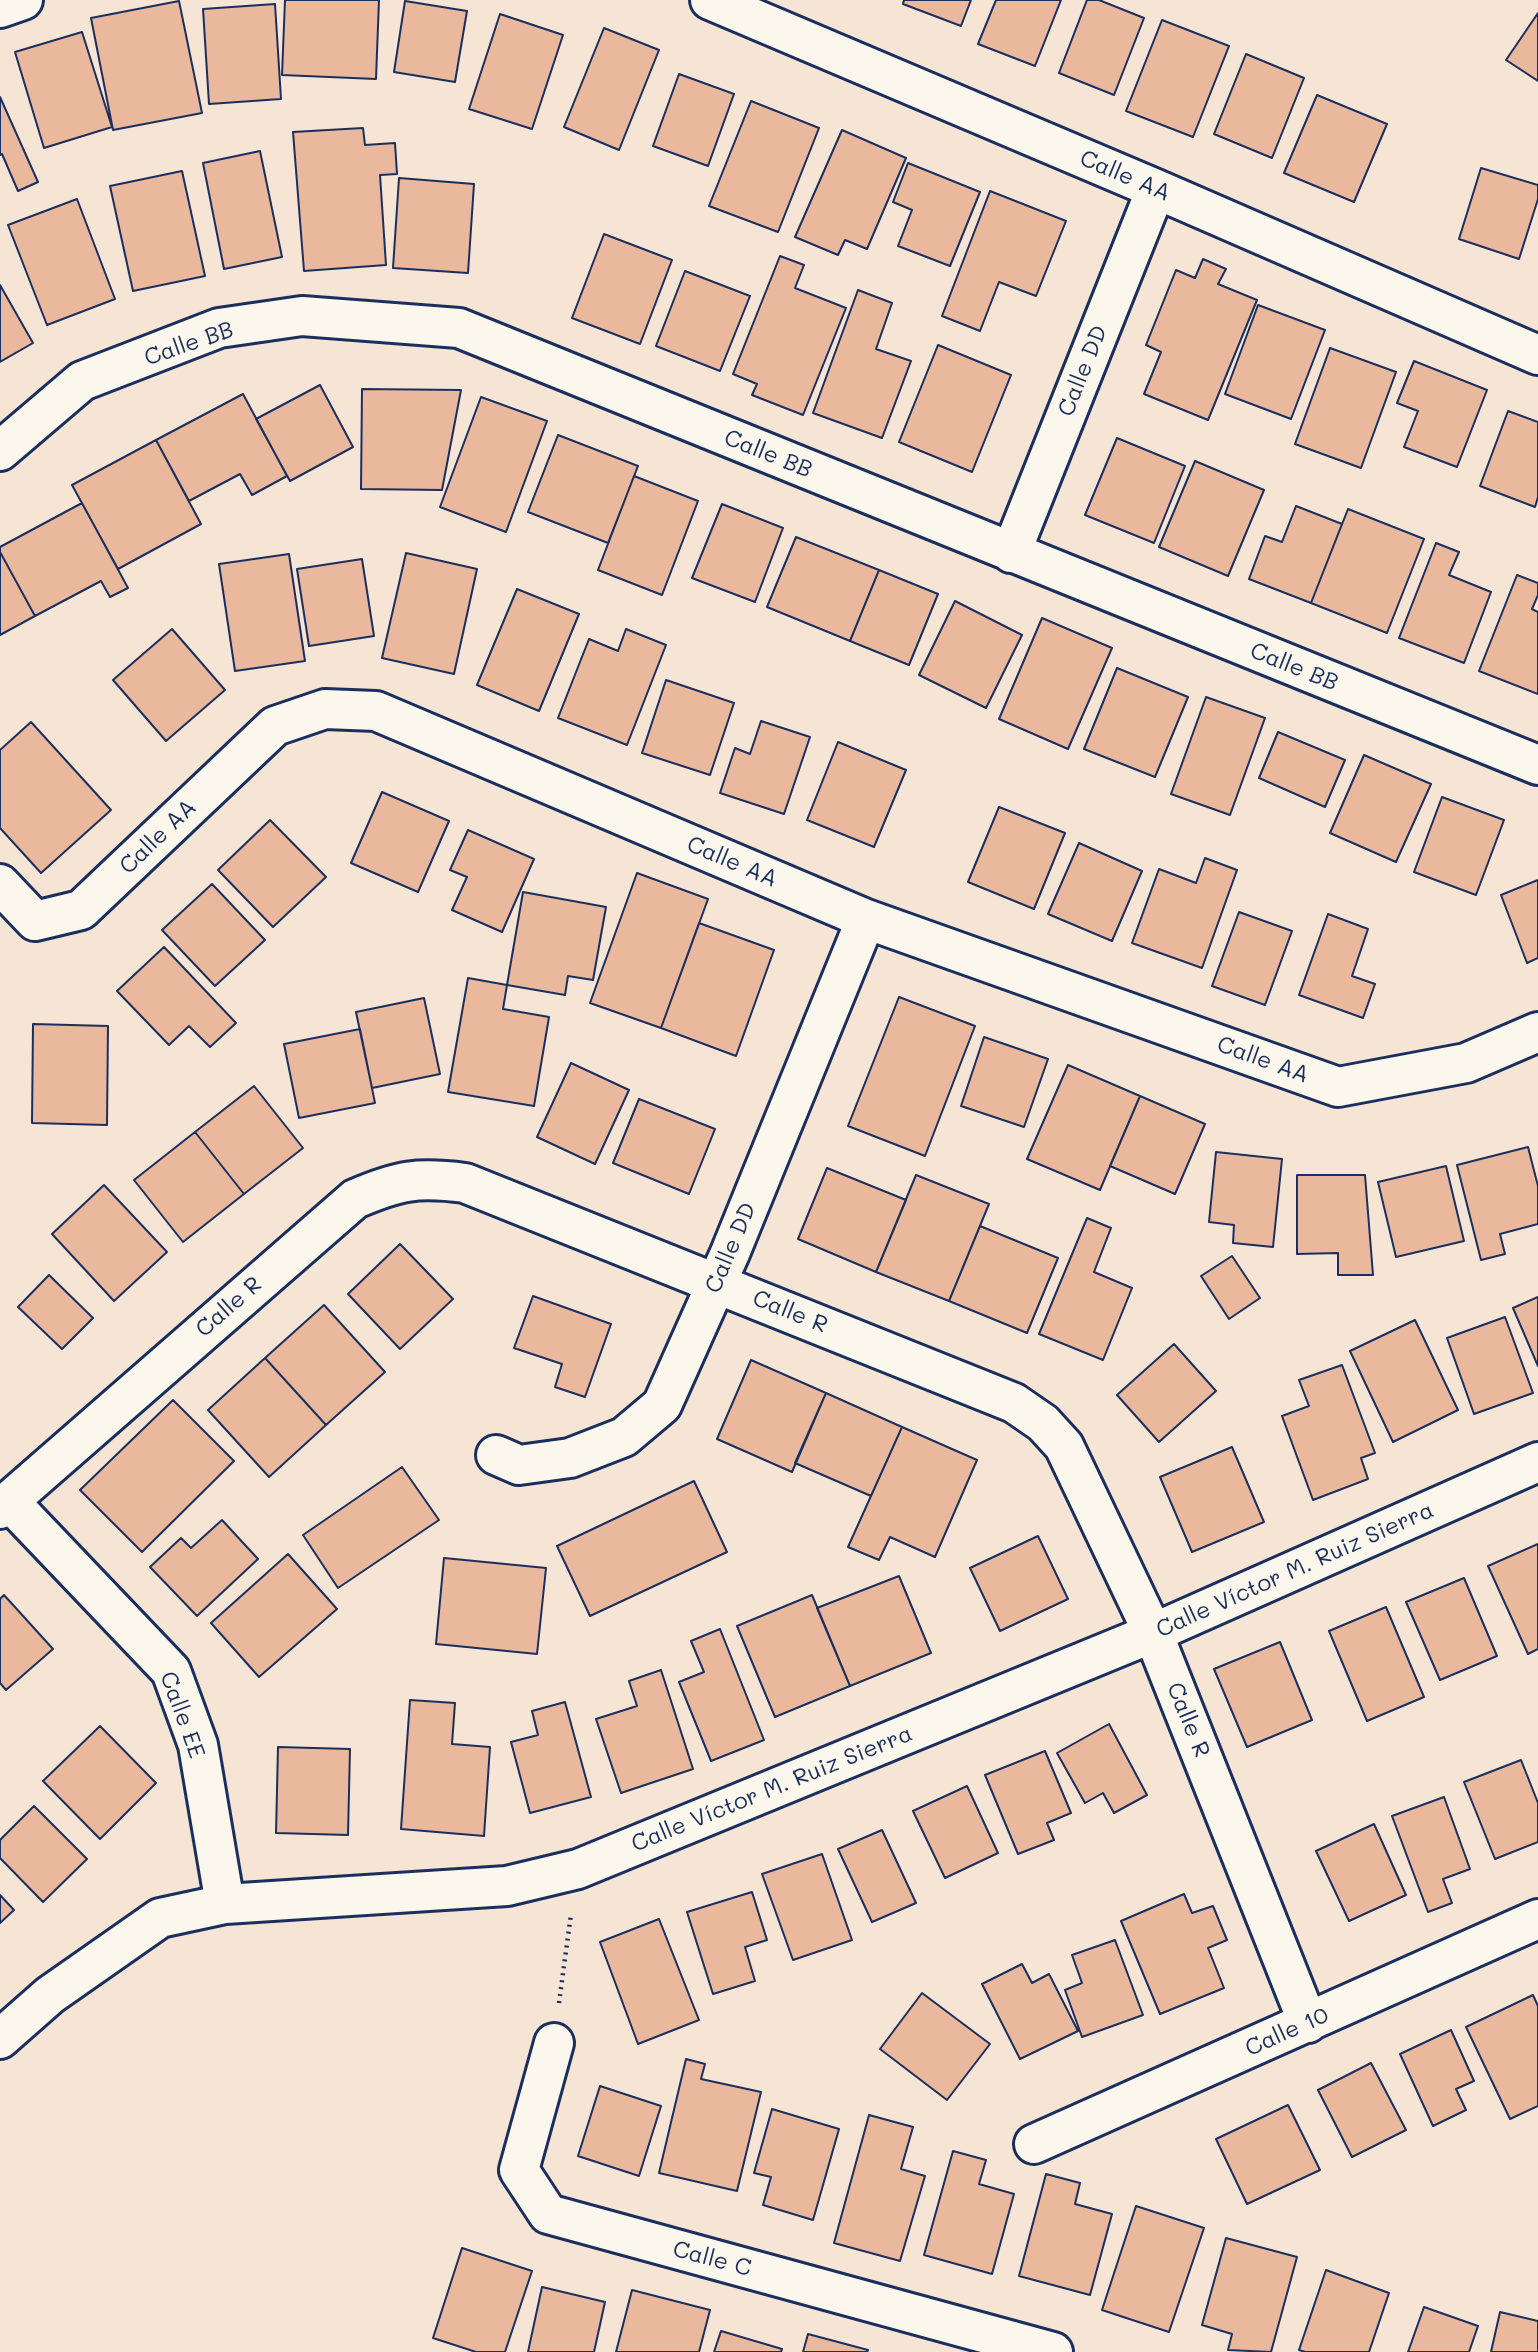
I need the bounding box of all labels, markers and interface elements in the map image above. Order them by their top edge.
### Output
street label: Calle AA [1076,145,1174,207]
street label: Calle BB [141,316,237,372]
street label: Calle DD [1052,322,1114,420]
street label: Calle BB [720,424,816,484]
street label: Calle BB [1246,637,1342,697]
street label: Calle AA [114,794,202,880]
street label: Calle AA [683,831,781,893]
street label: Calle AA [1213,1031,1313,1089]
street label: Calle DD [700,1199,762,1297]
street label: Calle R [190,1271,268,1343]
street label: Calle R [748,1284,832,1340]
street label: Calle Víctor M. Ruiz Sierra [1152,1496,1438,1644]
street label: Calle EE [154,1668,210,1762]
street label: Calle R [1160,1678,1216,1762]
street label: Calle Víctor M. Ruiz Sierra [627,1720,917,1858]
street label: Calle 10 [1241,2001,1333,2063]
street label: Calle C [670,2235,754,2283]

